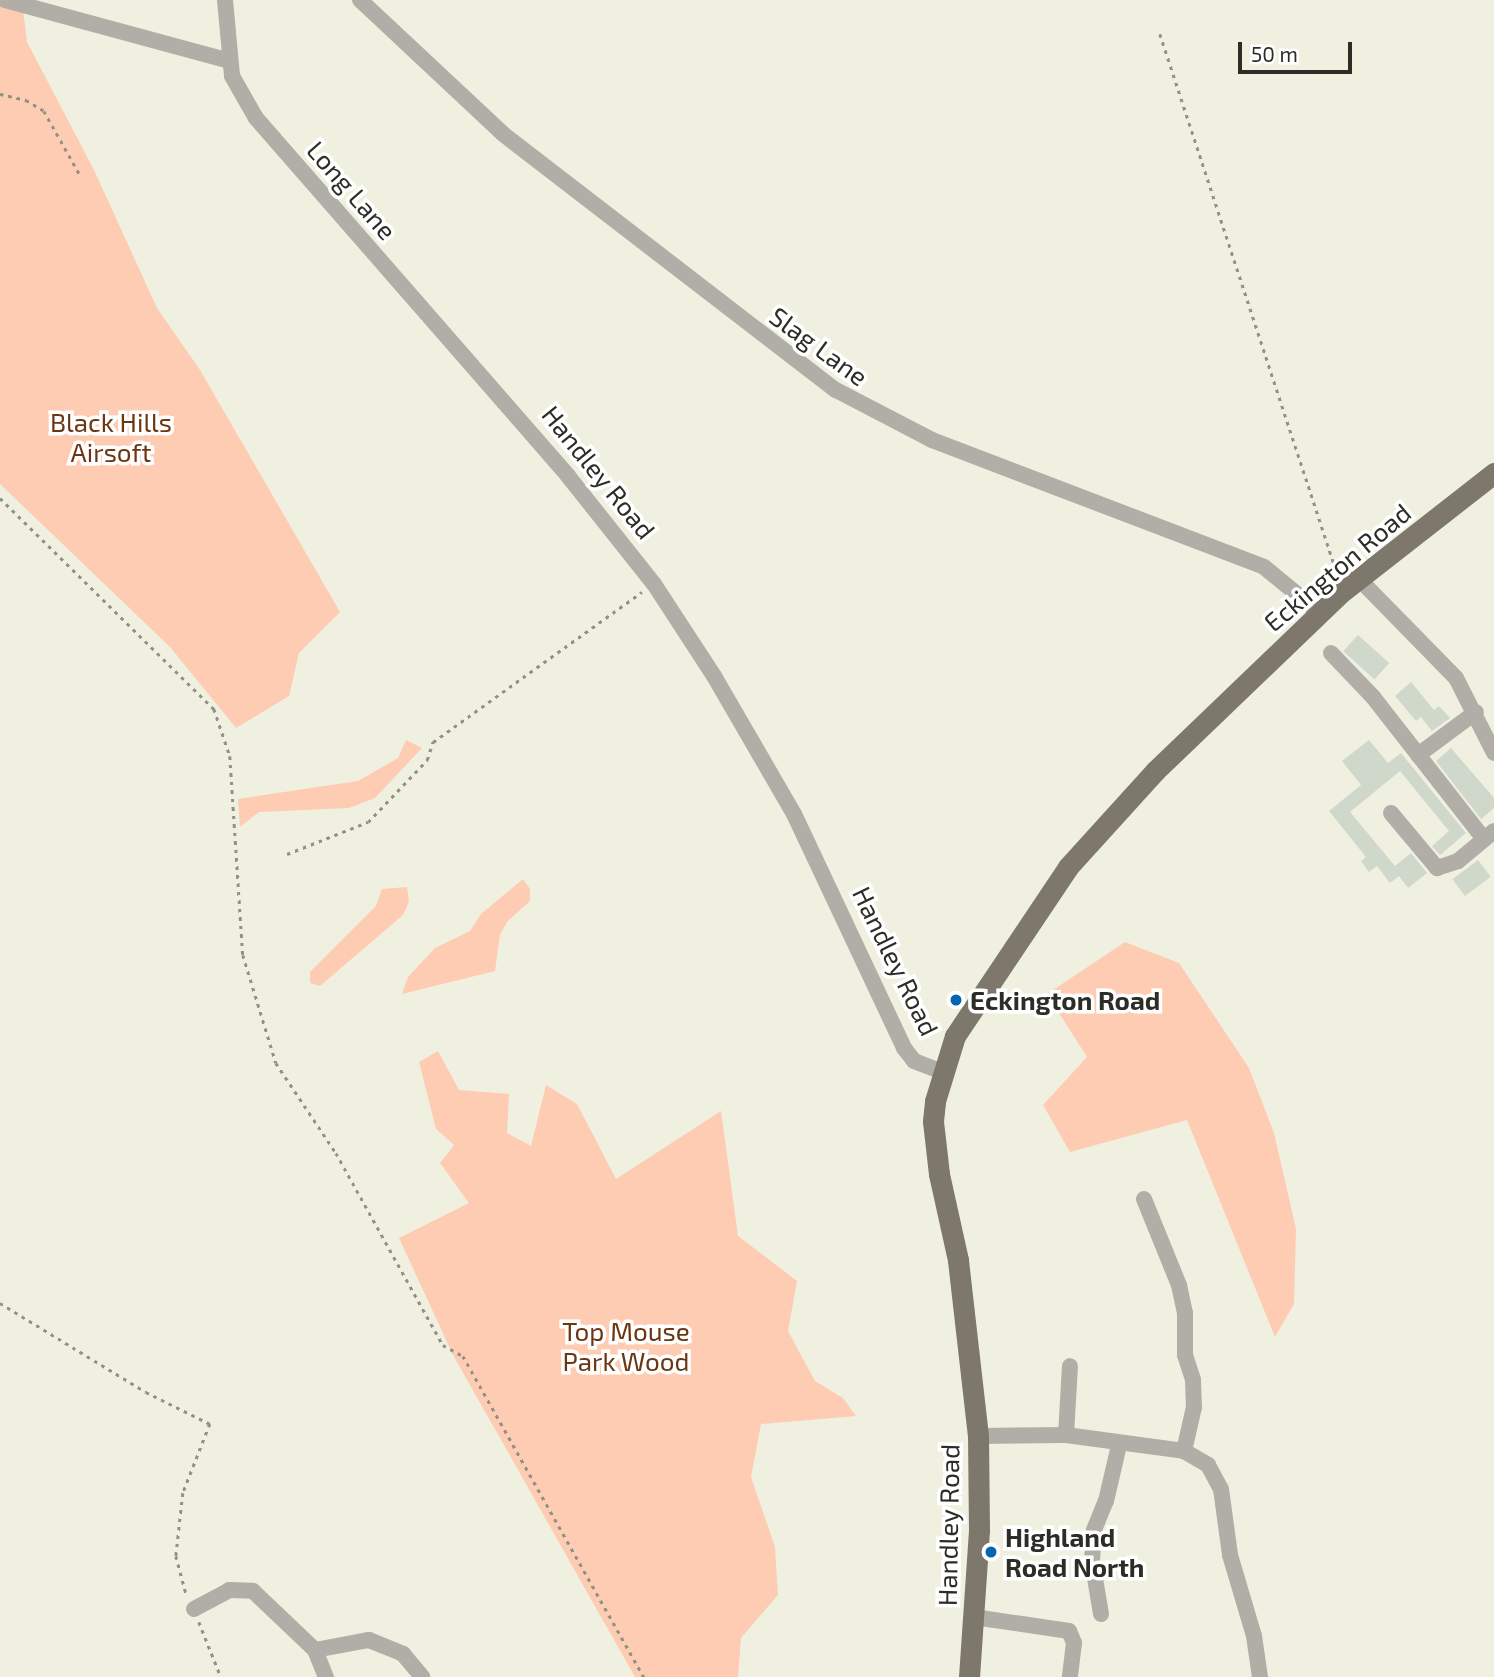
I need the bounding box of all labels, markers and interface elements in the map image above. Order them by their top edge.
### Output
scale bar [1242,28,1356,72]
text: 50 m [1251,41,1298,66]
street label: Long Lane [301,134,403,246]
street label: Slag Lane [764,300,874,392]
street label: Handley Road [536,399,662,545]
park label: Black Hills Airsoft [50,406,172,467]
street label: Eckington Road [1257,497,1417,637]
street label: Handley Road [846,881,946,1041]
place label: Eckington Road [970,984,1160,1016]
marker: Eckington Road [948,992,964,1008]
park label: Top Mouse Park Wood [562,1315,690,1376]
street label: Handley Road [931,1443,965,1607]
place label: Highland Road North [1005,1521,1144,1582]
marker: Highland Road North [983,1544,999,1560]

